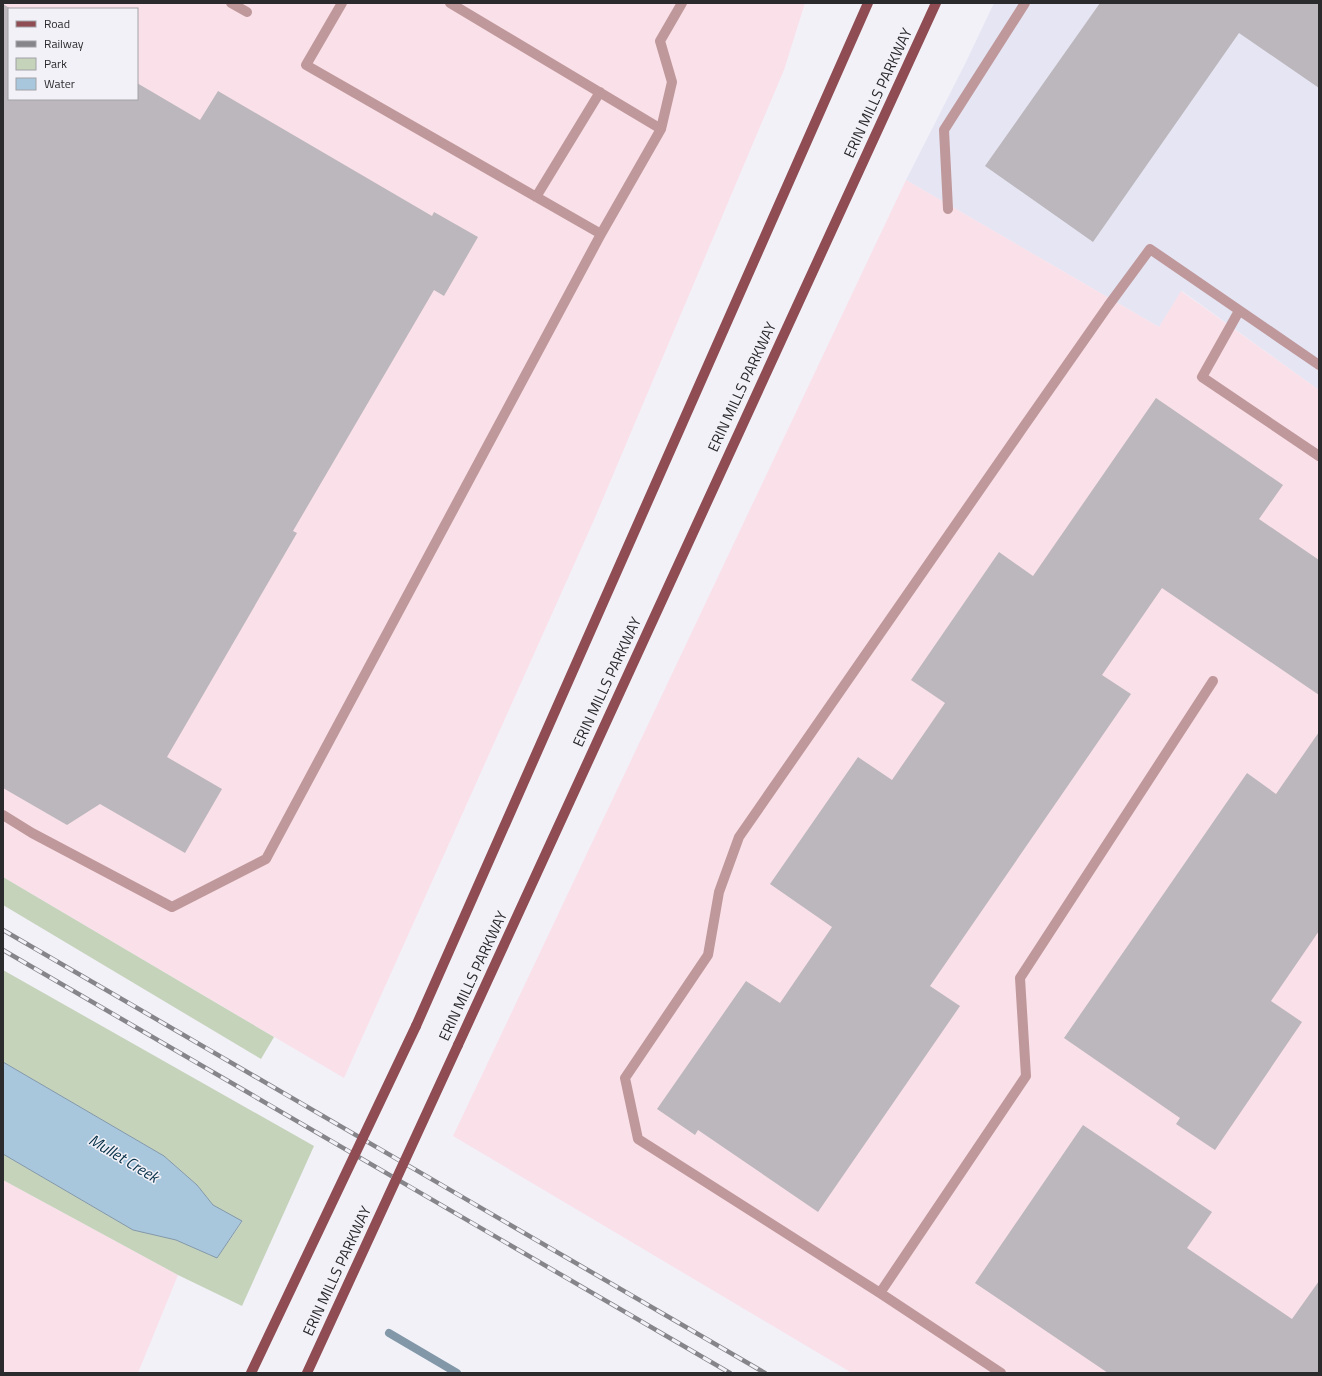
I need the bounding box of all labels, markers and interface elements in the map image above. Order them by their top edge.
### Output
legend [8,8,138,100]
text: Road [44,14,70,33]
street label: ERIN MILLS PARKWAY [837,24,918,162]
text: Railway [44,34,84,53]
text: Park [44,54,67,73]
text: Water [44,74,75,93]
street label: ERIN MILLS PARKWAY [701,318,782,456]
street label: ERIN MILLS PARKWAY [566,613,647,751]
street label: ERIN MILLS PARKWAY [432,907,513,1045]
water label: Mullet Creek [84,1128,165,1189]
street label: ERIN MILLS PARKWAY [296,1202,377,1340]

